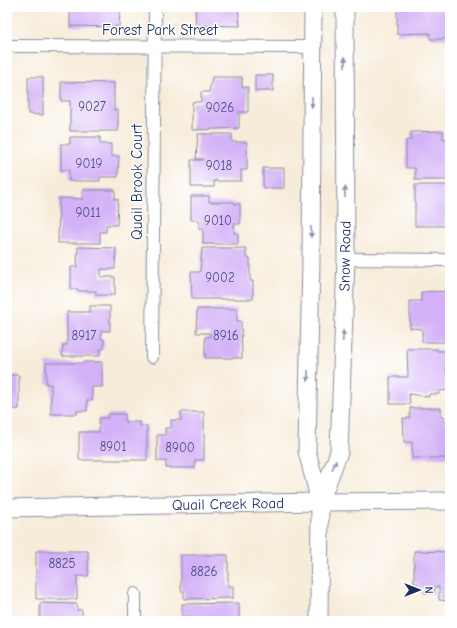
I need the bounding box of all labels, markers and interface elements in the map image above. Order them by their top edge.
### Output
street label: Forest Park Street [102,21,219,39]
one-way arrow [342,55,348,68]
one-way arrow [309,96,315,109]
house number: 9027 [78,99,106,114]
house number: 9026 [206,100,234,115]
street label: Quail Brook Court [128,123,146,240]
house number: 9019 [76,156,103,171]
house number: 9018 [206,158,233,173]
one-way arrow [342,185,348,198]
house number: 9011 [75,205,101,220]
house number: 9010 [204,213,232,228]
street label: Snow Road [335,220,355,292]
one-way arrow [308,226,314,239]
house number: 9002 [205,270,235,285]
house number: 8917 [72,328,96,343]
house number: 8916 [213,328,239,343]
one-way arrow [340,329,346,342]
one-way arrow [305,370,312,382]
house number: 8901 [100,439,126,454]
house number: 8900 [165,440,195,455]
one-way arrow [331,459,337,471]
street label: Quail Creek Road [172,494,284,514]
house number: 8825 [48,556,76,571]
house number: 8826 [190,564,218,579]
north arrow [399,570,439,610]
text: N [422,586,435,594]

